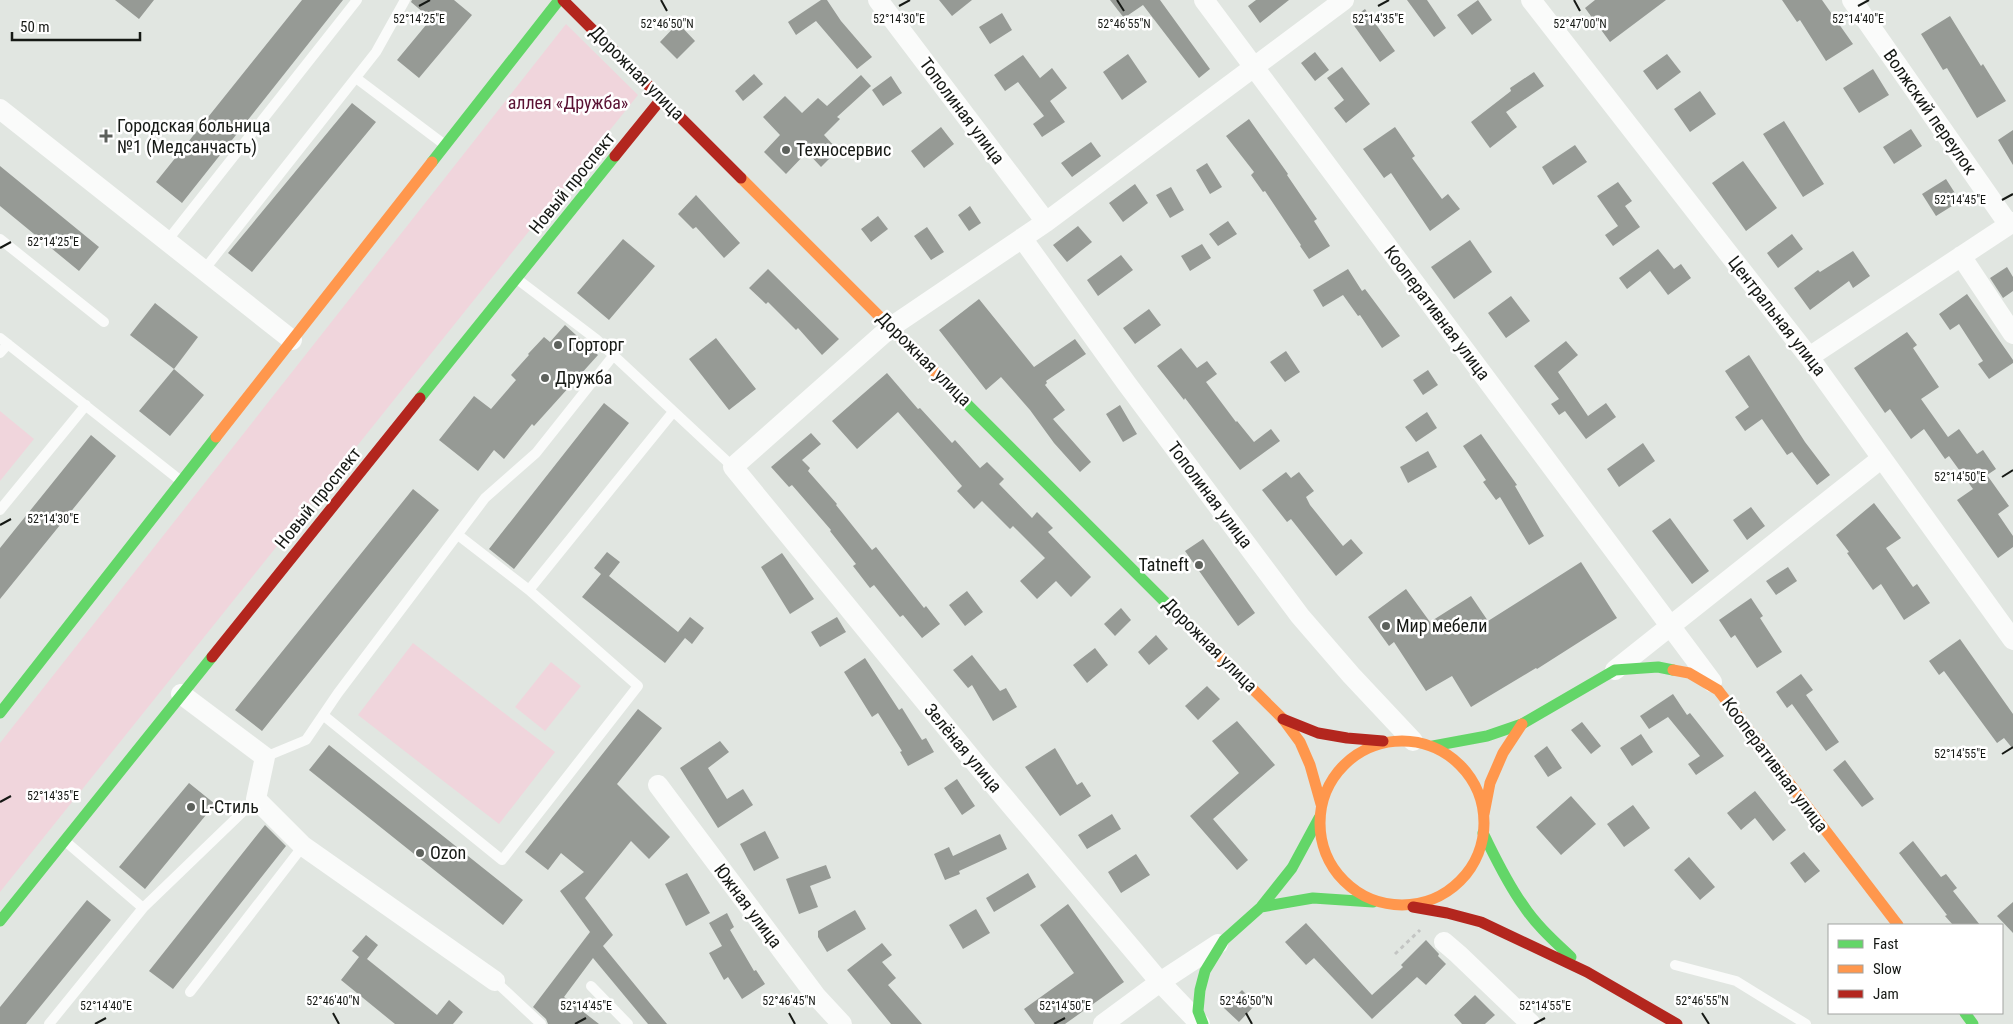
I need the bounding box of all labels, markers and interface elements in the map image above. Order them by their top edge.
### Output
scale bar [12,10,140,42]
text: 52°14'25"E [393,12,445,26]
text: 52°14'30"E [873,12,925,26]
text: 52°14'35"E [1352,12,1404,26]
text: 52°14'40"E [1832,12,1884,26]
text: 52°46'50"N [640,17,694,31]
text: 52°46'55"N [1097,17,1151,31]
text: 52°47'00"N [1553,17,1607,31]
text: 50 m [20,18,50,36]
street label: Дорожная улица [586,21,689,124]
street label: Волжский переулок [1879,45,1982,179]
street label: Тополиная улица [915,53,1009,168]
park label: аллея «Дружба» [508,92,628,113]
place label: Городская больница №1 (Медсанчасть) [117,115,270,158]
street label: Новый проспект [524,128,619,238]
marker: Городская больница №1 (Медсанчасть) [99,129,113,143]
place label: Техносервис [796,139,891,160]
marker: Техносервис [780,144,792,156]
text: 52°14'45"E [1934,193,1986,207]
text: 52°14'25"E [27,235,79,249]
street label: Кооперативная улица [1380,241,1495,384]
street label: Центральная улица [1724,252,1831,380]
street label: Дорожная улица [873,307,976,410]
place label: Горторг [568,334,625,355]
marker: Горторг [552,339,564,351]
place label: Дружба [555,367,612,388]
marker: Дружба [539,372,551,384]
street label: Тополиная улица [1163,437,1257,552]
street label: Новый проспект [270,443,365,553]
text: 52°14'50"E [1934,470,1986,484]
text: 52°14'30"E [27,512,79,526]
place label: Tatneft [1138,554,1189,575]
marker: Tatneft [1193,559,1205,571]
street label: Дорожная улица [1159,593,1262,696]
place label: Мир мебели [1396,615,1487,636]
marker: Мир мебели [1380,620,1392,632]
street label: Кооперативная улица [1718,693,1833,836]
street label: Зелёная улица [920,699,1007,796]
text: 52°14'55"E [1934,747,1986,761]
text: 52°14'35"E [27,789,79,803]
place label: L-Стиль [201,796,259,817]
marker: L-Стиль [185,801,197,813]
place label: Ozon [430,842,466,863]
marker: Ozon [414,847,426,859]
street label: Южная улица [710,860,787,952]
legend [1828,924,2003,1014]
text: Fast [1873,935,1898,953]
text: Slow [1873,960,1902,978]
text: Jam [1873,985,1899,1003]
text: 52°46'40"N [306,994,360,1008]
text: 52°46'45"N [762,994,816,1008]
text: 52°46'50"N [1219,994,1273,1008]
text: 52°46'55"N [1675,994,1729,1008]
text: 52°14'40"E [80,999,132,1013]
text: 52°14'45"E [560,999,612,1013]
text: 52°14'50"E [1039,999,1091,1013]
text: 52°14'55"E [1519,999,1571,1013]

